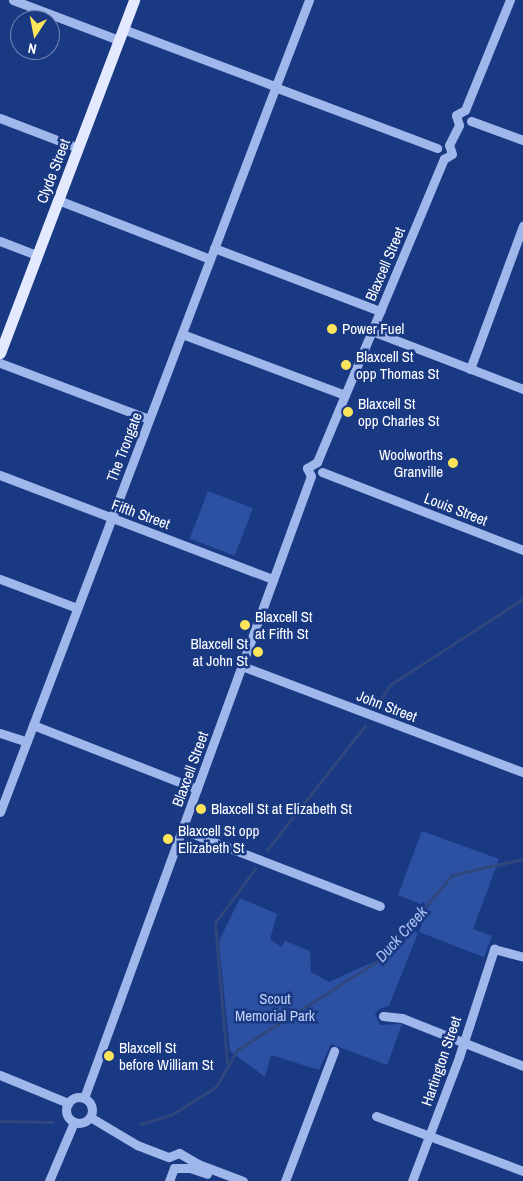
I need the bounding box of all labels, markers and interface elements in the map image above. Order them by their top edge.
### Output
north arrow [10,10,60,60]
text: N [27,39,38,58]
street label: Clyde Street [32,136,74,206]
street label: Blaxcell Street [361,224,409,304]
place label: Power Fuel [342,320,404,338]
marker: Power Fuel [326,323,338,335]
place label: Blaxcell St opp Thomas St [356,347,439,382]
marker: Blaxcell St opp Thomas St [340,359,352,371]
place label: Blaxcell St opp Charles St [358,394,439,429]
marker: Blaxcell St opp Charles St [342,406,354,418]
street label: The Trongate [102,410,146,484]
place label: Woolworths Granville [379,445,443,480]
marker: Woolworths Granville [447,457,459,469]
street label: Louis Street [422,489,490,529]
street label: Fifth Street [109,495,173,533]
place label: Blaxcell St at Fifth St [255,607,312,642]
marker: Blaxcell St at Fifth St [239,619,251,631]
place label: Blaxcell St at John St [191,634,248,669]
marker: Blaxcell St at John St [252,646,264,658]
street label: John Street [354,686,420,726]
street label: Blaxcell Street [168,729,212,809]
place label: Blaxcell St at Elizabeth St [211,800,352,818]
marker: Blaxcell St at Elizabeth St [195,803,207,815]
place label: Blaxcell St opp Elizabeth St [178,821,259,856]
marker: Blaxcell St opp Elizabeth St [162,833,174,845]
water label: Duck Creek [371,902,431,966]
park label: Scout Memorial Park [235,989,315,1024]
street label: Hartington Street [417,1014,465,1108]
place label: Blaxcell St before William St [119,1038,213,1073]
marker: Blaxcell St before William St [103,1050,115,1062]

